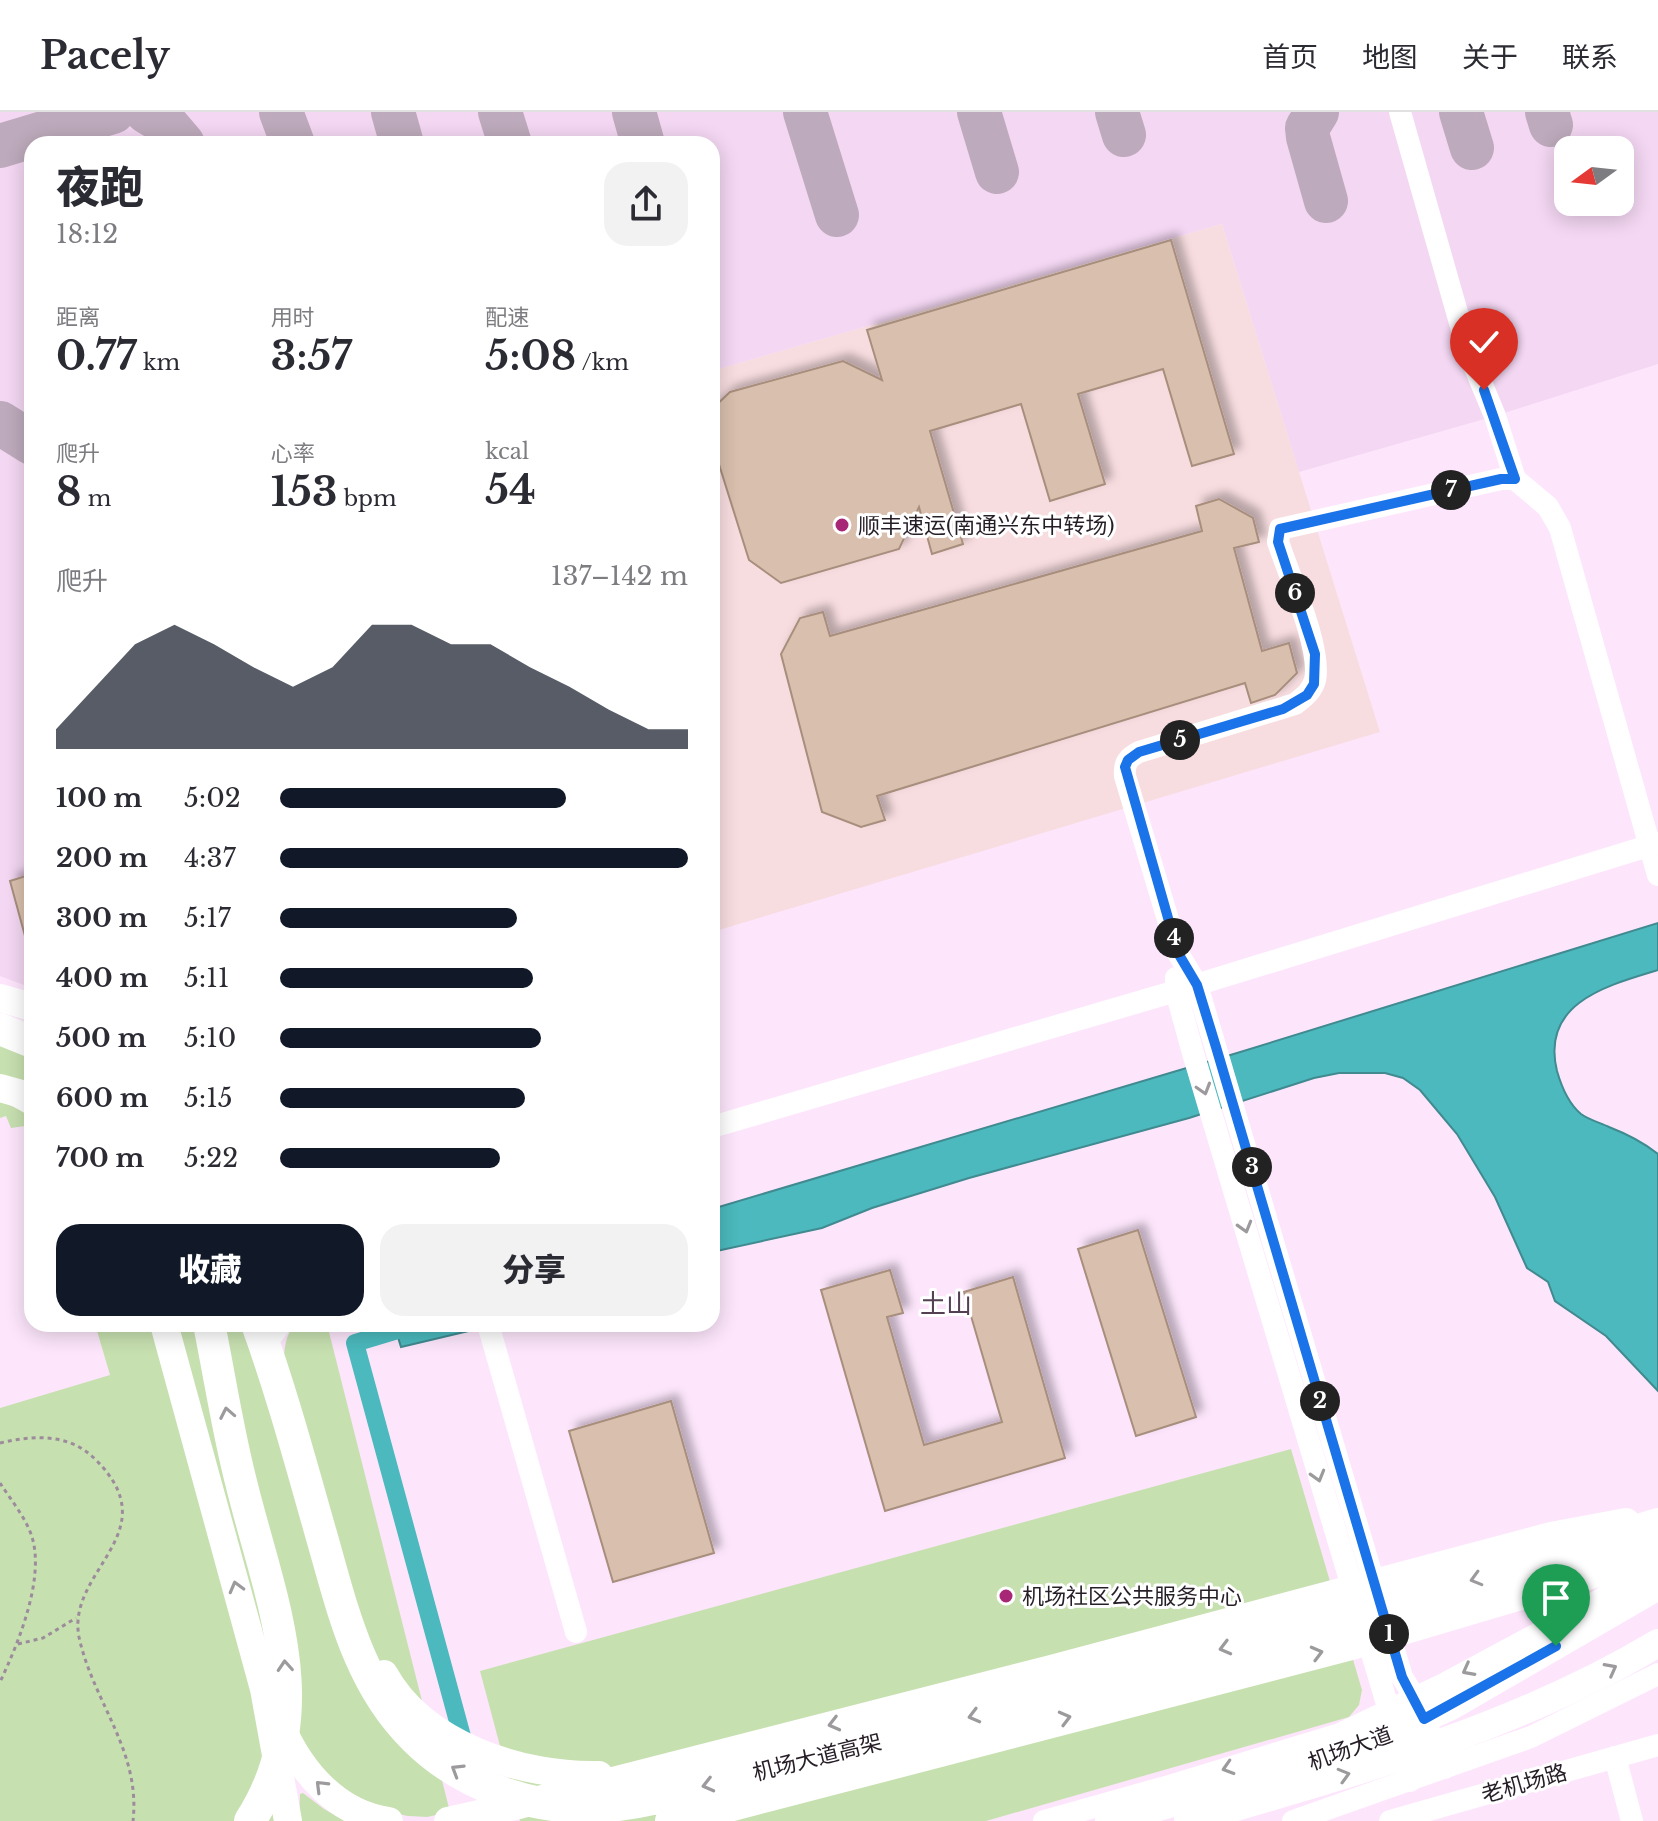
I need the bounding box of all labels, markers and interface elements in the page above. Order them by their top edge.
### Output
text: Pacely [40,32,170,79]
text: 首页 [1262,40,1318,75]
text: 地图 [1362,40,1418,75]
text: 关于 [1462,40,1518,75]
text: 联系 [1562,40,1618,75]
north arrow [1554,136,1634,216]
map controls [1554,136,1634,216]
text: 夜跑 [56,160,144,215]
button: share [604,162,688,246]
text: 18:12 [56,218,118,250]
text: 距离 [56,304,100,331]
text: 用时 [271,304,315,331]
text: 配速 [485,304,529,331]
pin [1450,308,1518,390]
icon: check [1462,320,1506,364]
text: 0.77 [56,331,137,381]
text: 3:57 [271,331,352,381]
text: 5:08 [485,331,576,381]
text: km [137,349,180,376]
text: /km [576,349,629,376]
text: kcal [485,438,529,465]
text: 爬升 [56,440,100,467]
text: 心率 [271,440,315,467]
text: 54 [485,465,536,515]
text: 8 [56,467,81,517]
text: 153 [271,467,337,517]
pin: 7 [1431,470,1471,510]
text: 7 [1445,476,1457,503]
text: m [81,485,111,512]
text: bpm [337,485,397,512]
place label: 顺丰速运(南通兴东中转场) [858,512,1115,539]
marker: 顺丰速运(南通兴东中转场) [833,516,851,534]
text: 137–142 m [551,560,688,592]
text: 爬升 [56,565,108,597]
pin: 6 [1275,573,1315,613]
text: 6 [1288,579,1302,606]
pin: 5 [1160,720,1200,760]
text: 5 [1173,726,1187,753]
text: 100 m [56,782,142,814]
text: 5:02 [184,782,241,814]
text: 200 m [56,842,148,874]
text: 4:37 [184,842,236,874]
text: 300 m [56,902,148,934]
text: 5:17 [184,902,231,934]
pin: 4 [1154,918,1194,958]
text: 4 [1167,924,1181,951]
text: 400 m [56,962,148,994]
text: 5:11 [184,962,229,994]
text: 500 m [56,1022,146,1054]
text: 5:10 [184,1022,236,1054]
one-way arrow [1195,1081,1211,1095]
text: 600 m [56,1082,148,1114]
text: 5:15 [184,1082,233,1114]
text: 700 m [56,1142,144,1174]
text: 5:22 [184,1142,238,1174]
pin: 3 [1232,1147,1272,1187]
text: 3 [1245,1153,1259,1180]
one-way arrow [1235,1219,1252,1233]
button: 收藏 [56,1224,364,1316]
button: 分享 [380,1224,688,1316]
district label: 土山 [920,1288,972,1320]
pin: 2 [1300,1381,1340,1421]
text: 2 [1313,1387,1327,1414]
one-way arrow [219,1407,236,1420]
one-way arrow [1309,1469,1325,1483]
pin [1522,1564,1590,1646]
one-way arrow [1469,1569,1483,1586]
icon: arrive [1534,1576,1578,1620]
one-way arrow [228,1580,245,1594]
place label: 机场社区公共服务中心 [1022,1583,1242,1610]
marker: 机场社区公共服务中心 [997,1587,1015,1605]
pin: 1 [1369,1614,1409,1654]
text: 1 [1384,1620,1394,1647]
one-way arrow [1219,1639,1233,1655]
one-way arrow [1309,1645,1323,1662]
one-way arrow [277,1659,294,1672]
one-way arrow [1462,1661,1477,1676]
one-way arrow [1602,1664,1617,1679]
one-way arrow [968,1706,982,1723]
one-way arrow [1058,1711,1072,1728]
one-way arrow [828,1715,842,1732]
street label: 机场大道 [1304,1721,1396,1776]
street label: 机场大道高架 [750,1728,884,1787]
street label: 老机场路 [1478,1758,1570,1809]
one-way arrow [1222,1759,1236,1775]
one-way arrow [451,1765,466,1780]
one-way arrow [1336,1768,1350,1785]
one-way arrow [701,1776,715,1793]
one-way arrow [316,1781,330,1795]

